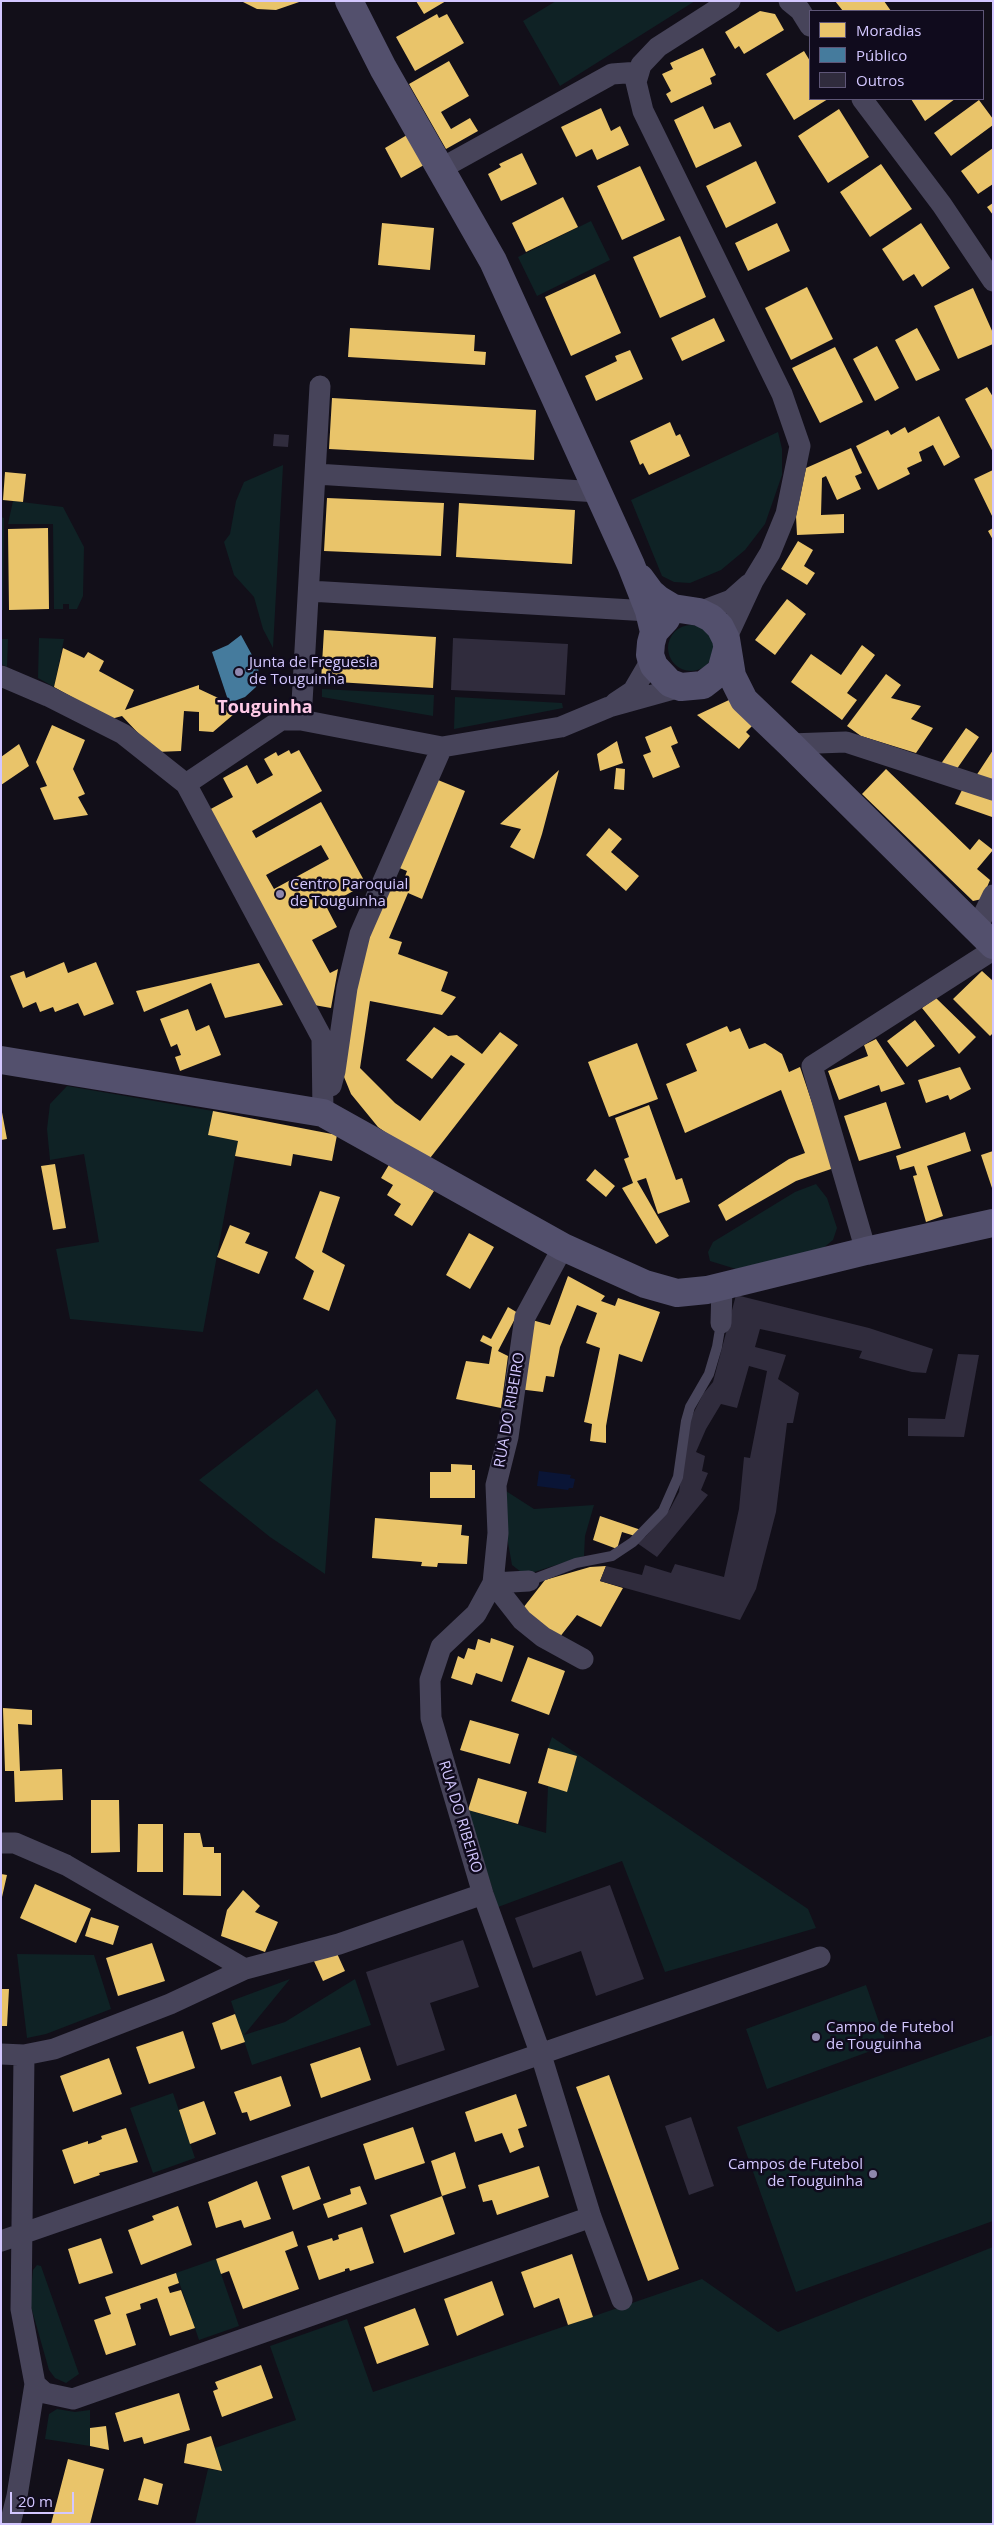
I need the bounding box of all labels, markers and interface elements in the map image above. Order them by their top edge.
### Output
legend [809,10,984,100]
text: Moradias [856,20,921,40]
text: Público [856,45,907,65]
text: Outros [856,70,905,90]
place label: Junta de Freguesia de Touguinha [249,654,378,689]
marker: Junta de Freguesia de Touguinha [233,666,245,678]
district label: Touguinha [217,697,313,719]
place label: Centro Paroquial de Touguinha [290,876,408,911]
marker: Centro Paroquial de Touguinha [274,888,286,900]
street label: RUA DO RIBEIRO [491,1351,529,1469]
street label: RUA DO RIBEIRO [434,1759,486,1875]
place label: Campo de Futebol de Touguinha [826,2019,954,2054]
marker: Campo de Futebol de Touguinha [810,2031,822,2043]
place label: Campos de Futebol de Touguinha [728,2156,863,2191]
marker: Campos de Futebol de Touguinha [867,2168,879,2180]
scale bar [12,2482,76,2514]
text: 20 m [18,2491,53,2511]

